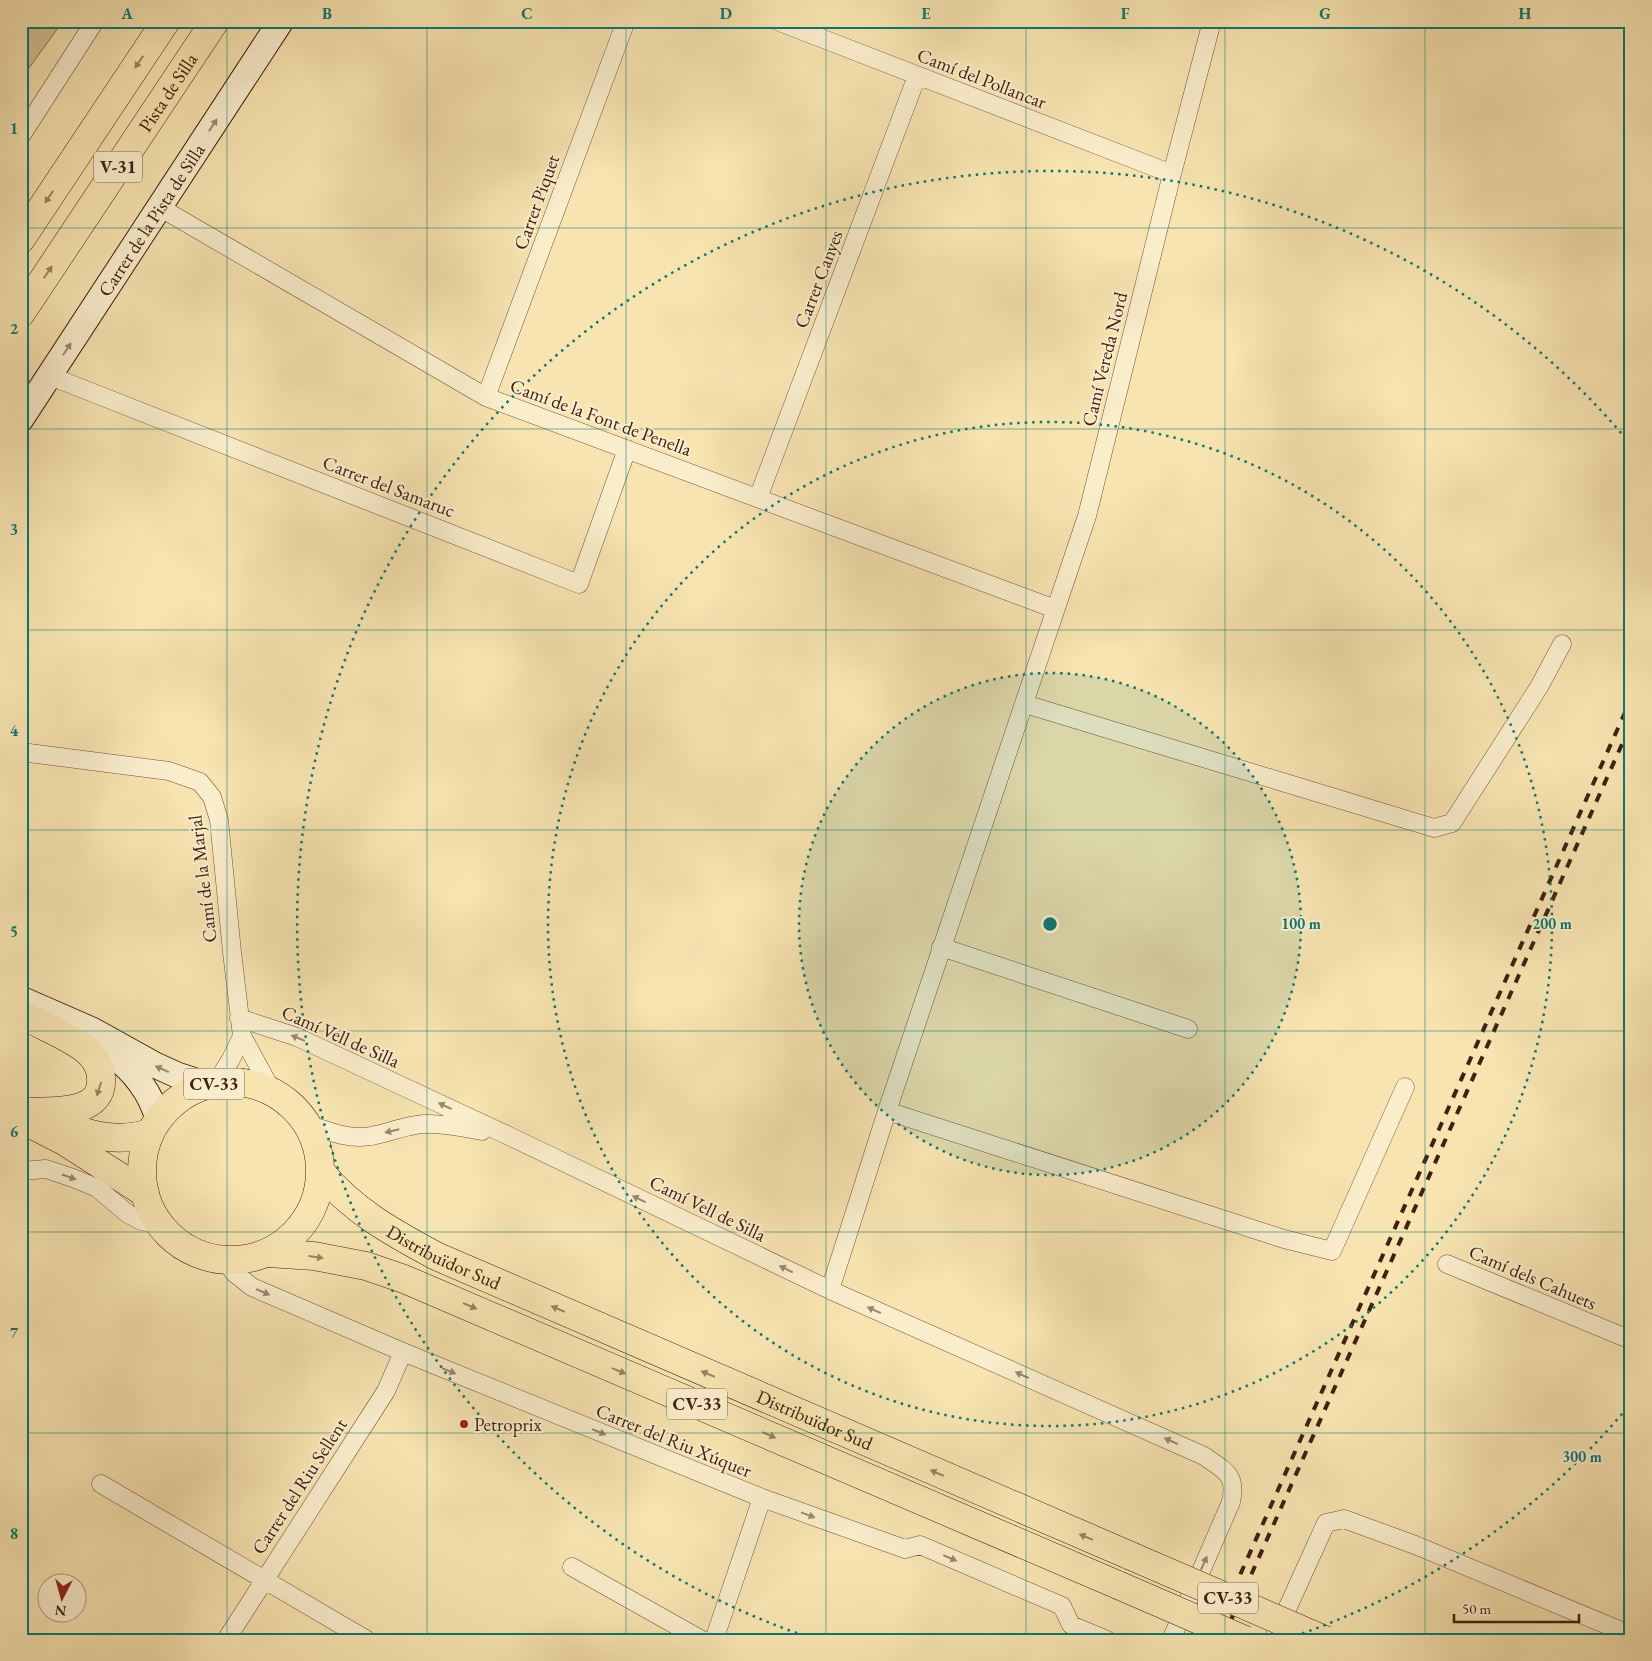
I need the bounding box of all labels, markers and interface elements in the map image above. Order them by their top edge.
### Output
text: A [120,3,133,24]
text: B [322,3,332,24]
text: C [521,3,533,24]
text: D [720,3,732,24]
text: E [921,3,931,24]
text: F [1121,3,1130,24]
text: G [1319,3,1331,24]
text: H [1519,3,1532,24]
street label: Camí del Pollancar [914,42,1051,115]
street label: Pista de Silla [133,48,204,137]
one-way arrow [134,55,144,69]
text: 1 [10,118,18,139]
one-way arrow [208,118,218,131]
street label: Carrer de la Pista de Silla [92,138,211,301]
street label: Carrer Piquet [508,151,565,253]
road number: V-31 [94,152,142,182]
one-way arrow [44,191,54,204]
street label: Carrer Canyes [788,227,849,332]
one-way arrow [43,266,53,279]
street label: Camí Vereda Nord [1076,289,1133,429]
text: 2 [10,318,19,339]
one-way arrow [63,342,72,356]
street label: Camí de la Font de Penella [507,373,695,462]
street label: Carrer del Samaruc [319,450,459,523]
text: 3 [10,519,18,540]
text: 4 [10,720,19,741]
street label: Camí de la Marjal [182,813,223,944]
text: 100 m [1281,914,1321,933]
text: 200 m [1532,914,1572,933]
centre of rings [1041,915,1059,933]
text: 5 [10,921,18,942]
street label: Camí Vell de Silla [278,999,404,1074]
one-way arrow [291,1033,305,1041]
one-way arrow [155,1064,169,1072]
road number: CV-33 [184,1068,244,1100]
one-way arrow [95,1082,103,1097]
one-way arrow [438,1102,452,1110]
text: 6 [10,1121,19,1142]
one-way arrow [385,1127,400,1135]
street label: Camí Vell de Silla [645,1169,770,1248]
one-way arrow [62,1173,77,1181]
one-way arrow [632,1195,646,1203]
street label: Distribuïdor Sud [382,1219,505,1296]
street label: Camí dels Cahuets [1465,1239,1600,1316]
one-way arrow [309,1253,325,1261]
one-way arrow [779,1265,793,1273]
one-way arrow [256,1288,270,1296]
one-way arrow [463,1303,477,1311]
one-way arrow [551,1305,565,1313]
one-way arrow [867,1305,881,1313]
text: 7 [10,1322,19,1343]
one-way arrow [441,1367,456,1375]
one-way arrow [612,1367,626,1375]
one-way arrow [701,1369,715,1377]
one-way arrow [1015,1371,1029,1379]
street label: Distribuïdor Sud [753,1384,877,1456]
road number: CV-33 [667,1388,727,1420]
street label: Carrer del Riu Xúquer [592,1398,756,1483]
place label: Petroprix [474,1412,543,1437]
street label: Carrer del Riu Sellent [246,1413,353,1559]
marker: Petroprix [458,1418,470,1430]
one-way arrow [592,1428,607,1436]
one-way arrow [762,1431,776,1439]
one-way arrow [1164,1437,1178,1445]
text: 300 m [1562,1447,1602,1466]
one-way arrow [930,1468,944,1476]
one-way arrow [801,1511,816,1519]
text: 8 [10,1523,18,1544]
one-way arrow [1079,1532,1093,1540]
one-way arrow [943,1555,957,1563]
one-way arrow [1200,1556,1208,1570]
north arrow [38,1574,88,1624]
road number: CV-33 [1198,1582,1258,1614]
scale bar [1454,1591,1580,1623]
text: 50 m [1462,1599,1491,1618]
text: N [53,1601,67,1620]

